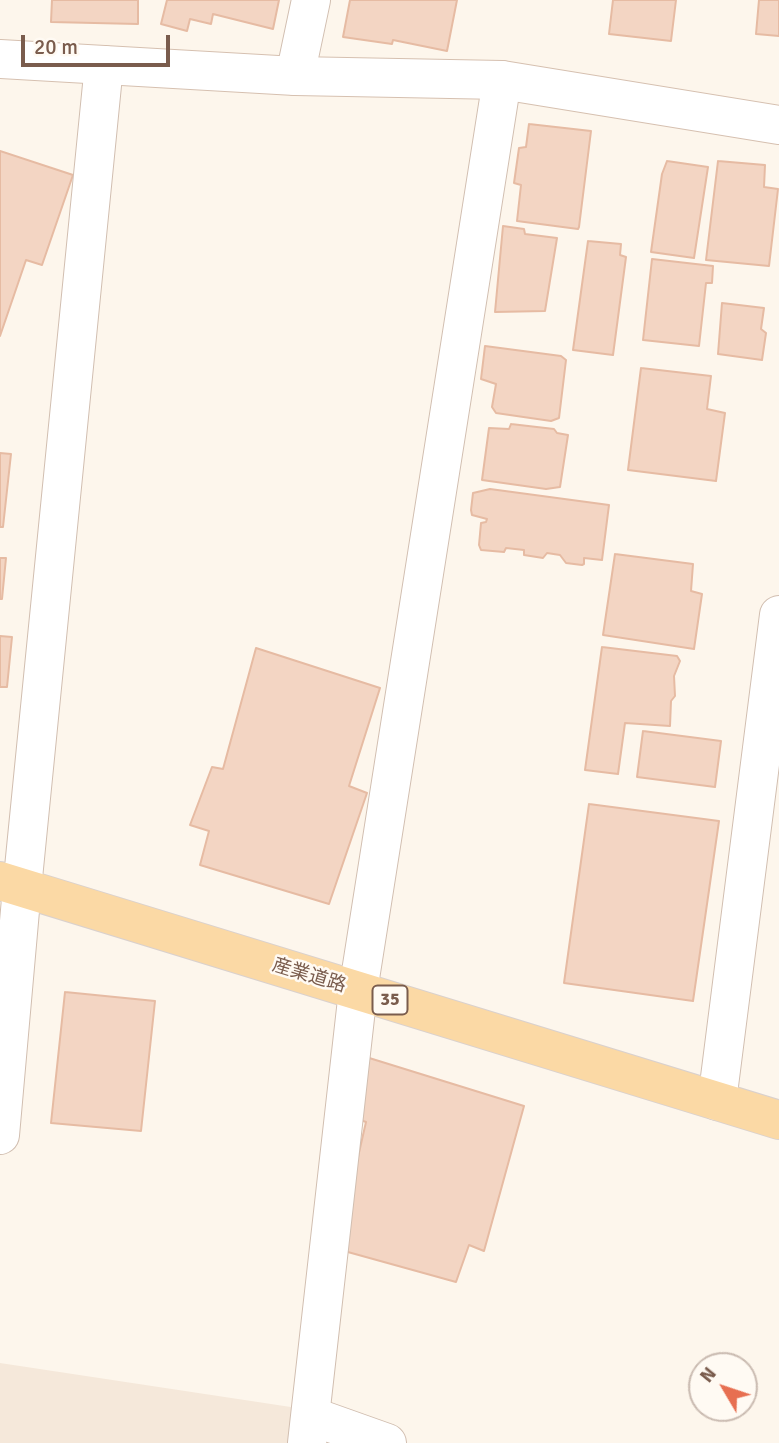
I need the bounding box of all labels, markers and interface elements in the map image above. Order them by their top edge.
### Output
scale bar [24,21,173,65]
text: 20 m [34,34,78,60]
street label: 産業道路 [269,954,349,998]
road number: 35 [372,986,408,1015]
north arrow [688,1352,758,1422]
text: N [695,1362,722,1388]

